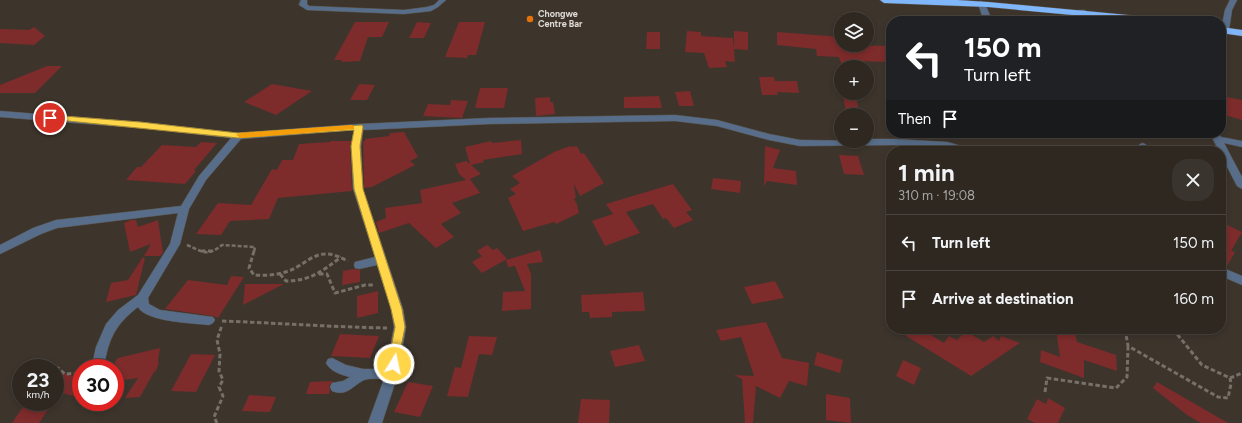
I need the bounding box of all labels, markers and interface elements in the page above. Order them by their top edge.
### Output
place label: Chongwe Centre Bar [538,8,583,29]
map controls [834,12,874,148]
button: layers [834,12,874,52]
marker: Chongwe Centre Bar [525,14,535,24]
text: 150 m [964,30,1041,64]
icon: left [898,32,950,84]
button: + [834,60,874,100]
text: Turn left [964,64,1031,86]
pin [33,101,67,135]
icon: arrive [39,107,61,129]
button: − [834,108,874,148]
icon: arrive [939,108,961,130]
text: Then [898,110,931,128]
text: 1 min [898,158,955,187]
button: close [1172,159,1214,201]
text: 310 m · 19:08 [898,188,975,203]
icon: left [898,232,920,254]
text: Turn left [932,234,990,252]
text: 150 m [1173,234,1214,252]
icon: arrive [898,288,920,310]
text: Arrive at destination [932,290,1073,308]
text: 160 m [1173,290,1214,308]
position arrow [373,343,415,385]
speed limit sign: 30 [72,359,124,411]
text: 23 [27,368,49,392]
text: km/h [27,388,49,401]

